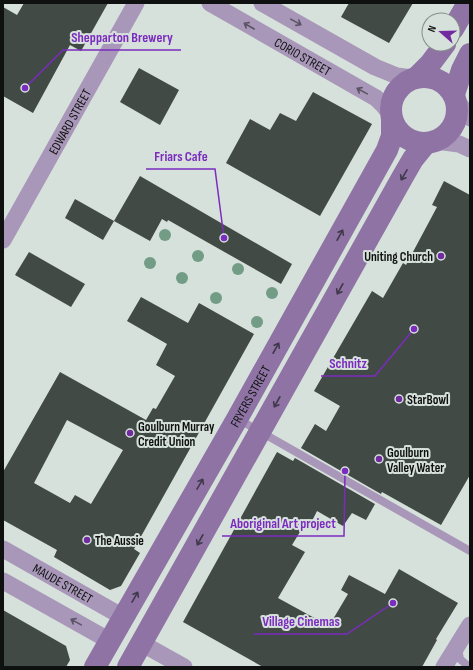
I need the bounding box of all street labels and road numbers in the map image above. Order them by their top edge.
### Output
street label: CORIO STREET [271,35,334,80]
street label: EDWARD STREET [46,86,95,158]
street label: FRYERS STREET [227,363,274,430]
street label: MAUDE STREET [30,561,95,607]

